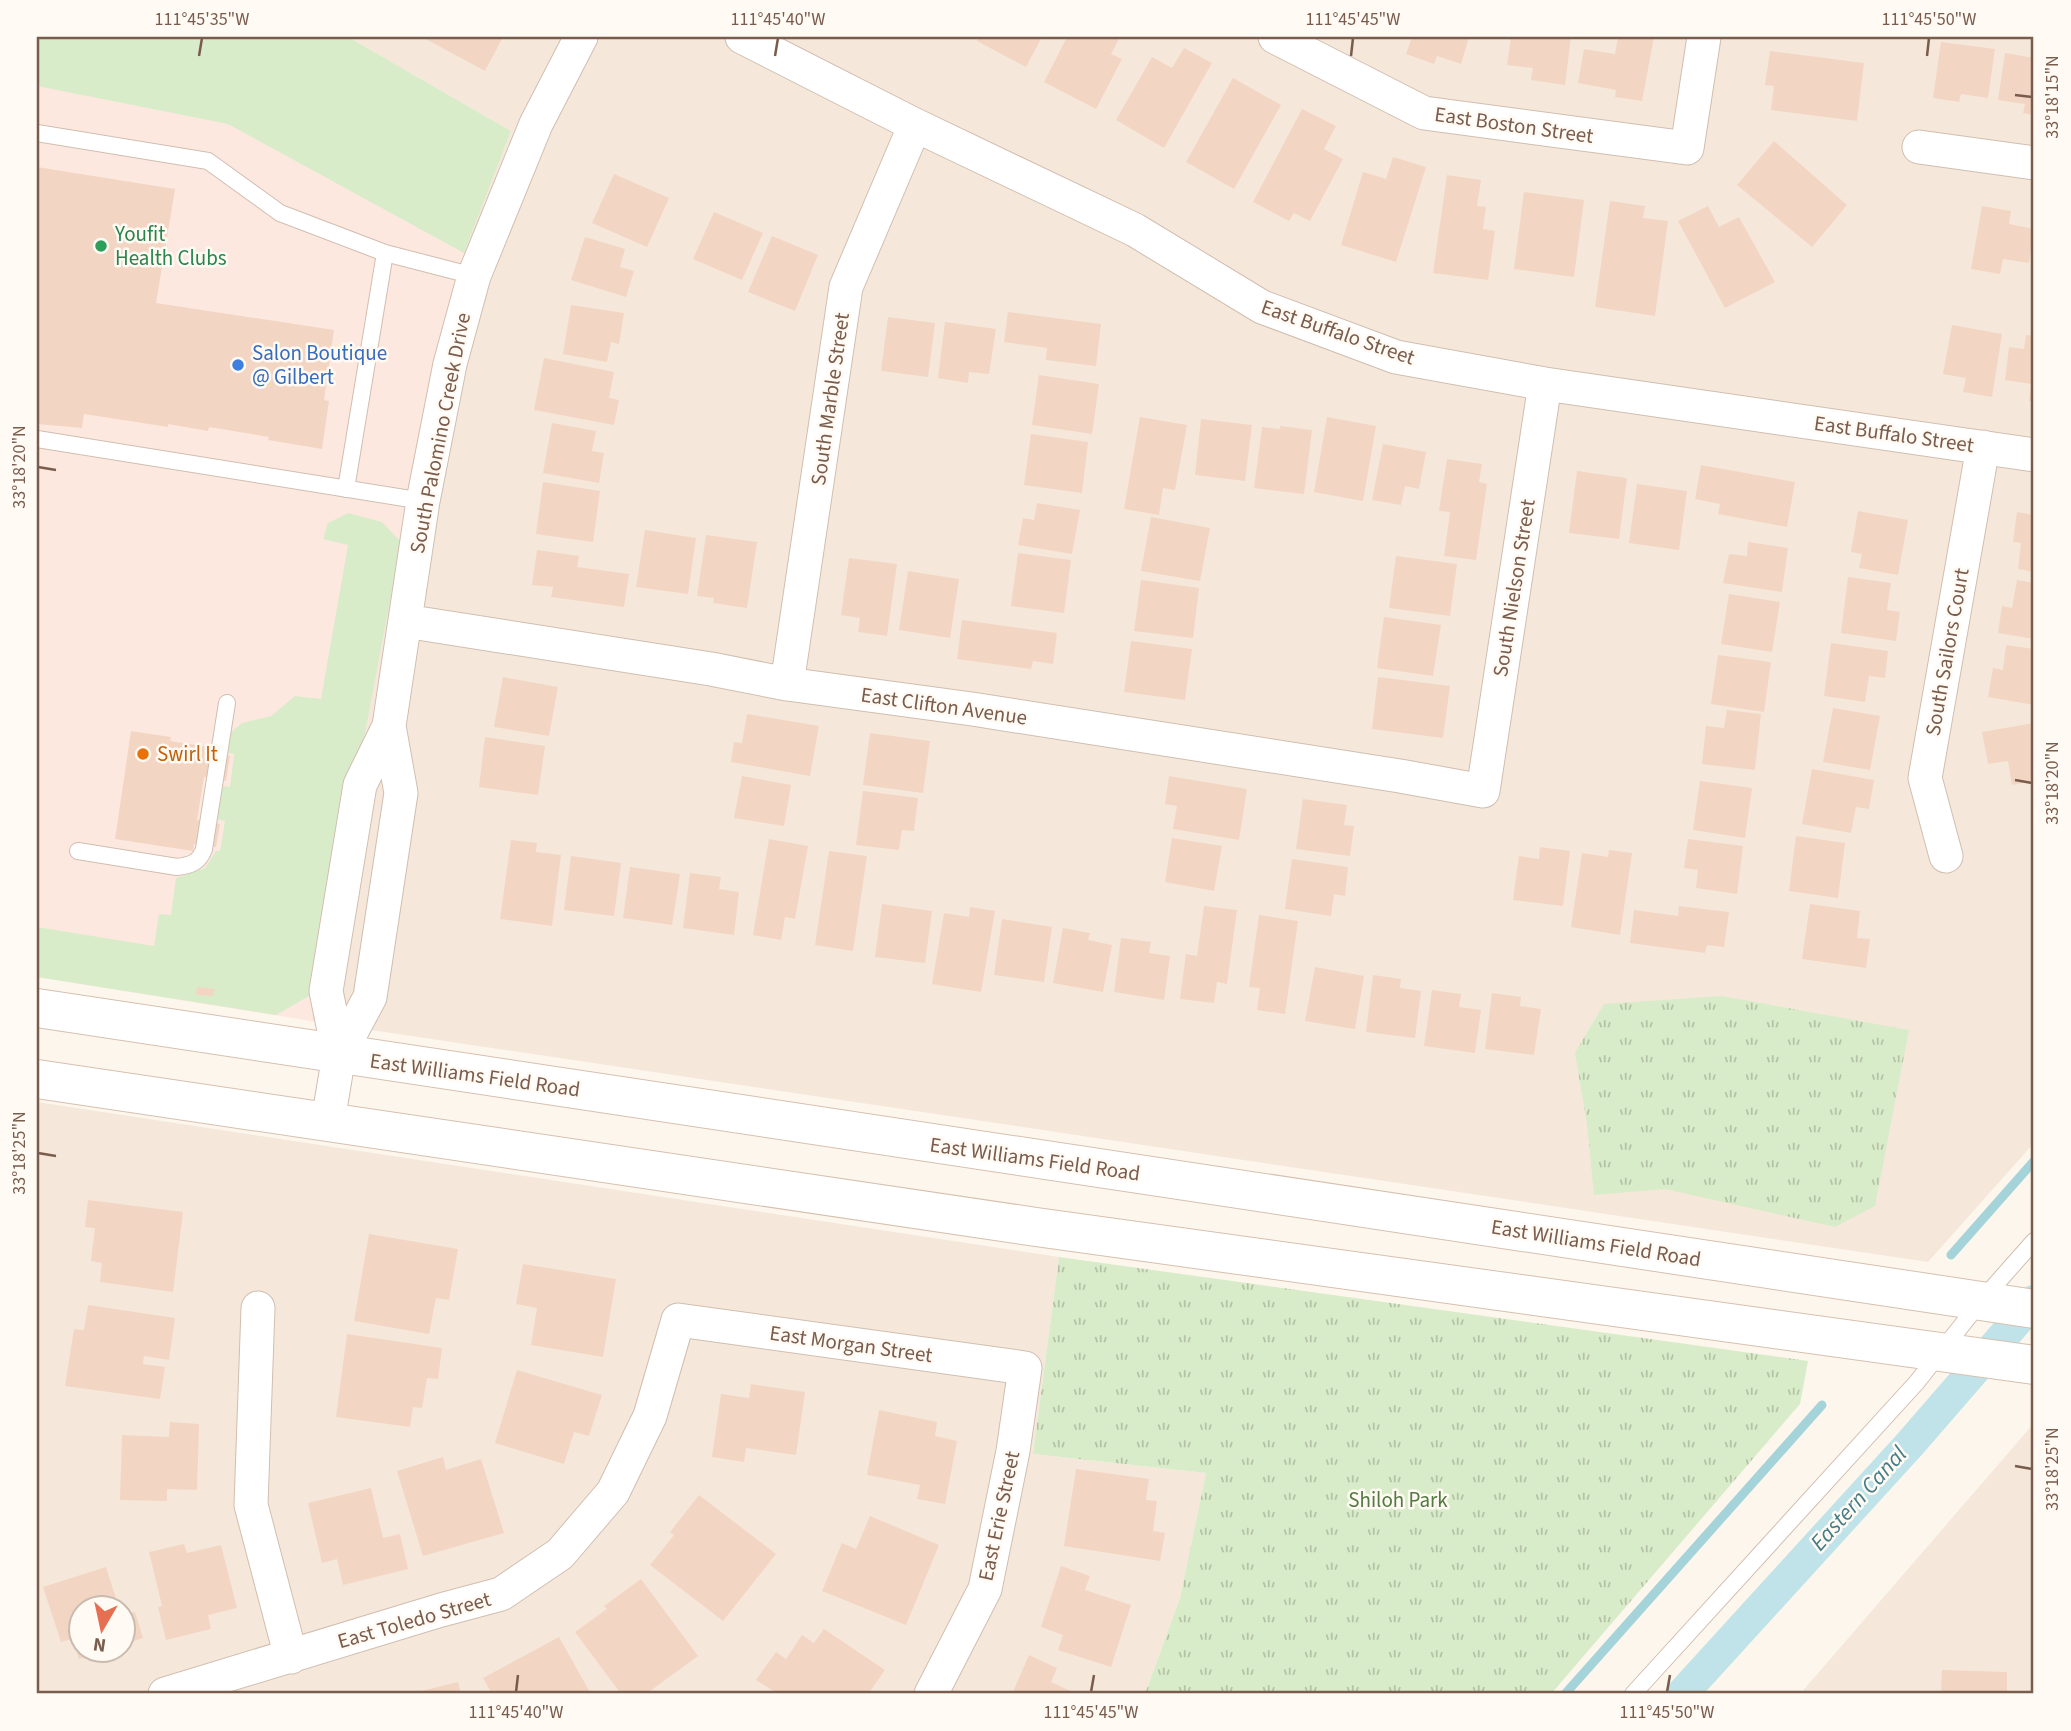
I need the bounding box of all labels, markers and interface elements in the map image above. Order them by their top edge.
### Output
text: 111°45'35"W [155,7,249,32]
text: 111°45'40"W [731,7,825,32]
text: 111°45'45"W [1306,7,1400,32]
text: 111°45'50"W [1882,7,1976,32]
text: 33°18'15"N [2040,55,2065,139]
street label: East Boston Street [1433,99,1595,151]
place label: Youfit Health Clubs [114,219,227,273]
marker: Youfit Health Clubs [93,238,109,254]
street label: East Buffalo Street [1257,292,1419,372]
street label: South Palomino Creek Drive [402,310,478,556]
street label: South Marble Street [803,311,857,487]
place label: Salon Boutique @ Gilbert [252,338,387,392]
marker: Salon Boutique @ Gilbert [230,357,246,373]
street label: East Buffalo Street [1812,408,1976,460]
text: 33°18'20"N [7,425,32,509]
street label: South Nielson Street [1485,497,1543,679]
street label: South Sailors Court [1917,566,1977,738]
street label: East Clifton Avenue [859,679,1029,733]
place label: Swirl It [157,739,218,769]
text: 33°18'20"N [2040,741,2065,825]
marker: Swirl It [135,746,151,762]
street label: East Williams Field Road [368,1045,582,1105]
text: 33°18'25"N [7,1111,32,1195]
street label: East Williams Field Road [928,1129,1142,1189]
street label: East Williams Field Road [1489,1212,1703,1274]
street label: East Morgan Street [768,1318,934,1370]
text: 33°18'25"N [2040,1427,2065,1511]
water label: Eastern Canal [1802,1438,1915,1558]
street label: East Erie Street [971,1448,1027,1584]
park label: Shiloh Park [1348,1485,1448,1515]
street label: East Toledo Street [334,1584,494,1656]
north arrow [66,1594,136,1664]
text: N [91,1630,108,1659]
text: 111°45'40"W [469,1700,563,1725]
text: 111°45'45"W [1044,1700,1138,1725]
text: 111°45'50"W [1620,1700,1714,1725]

